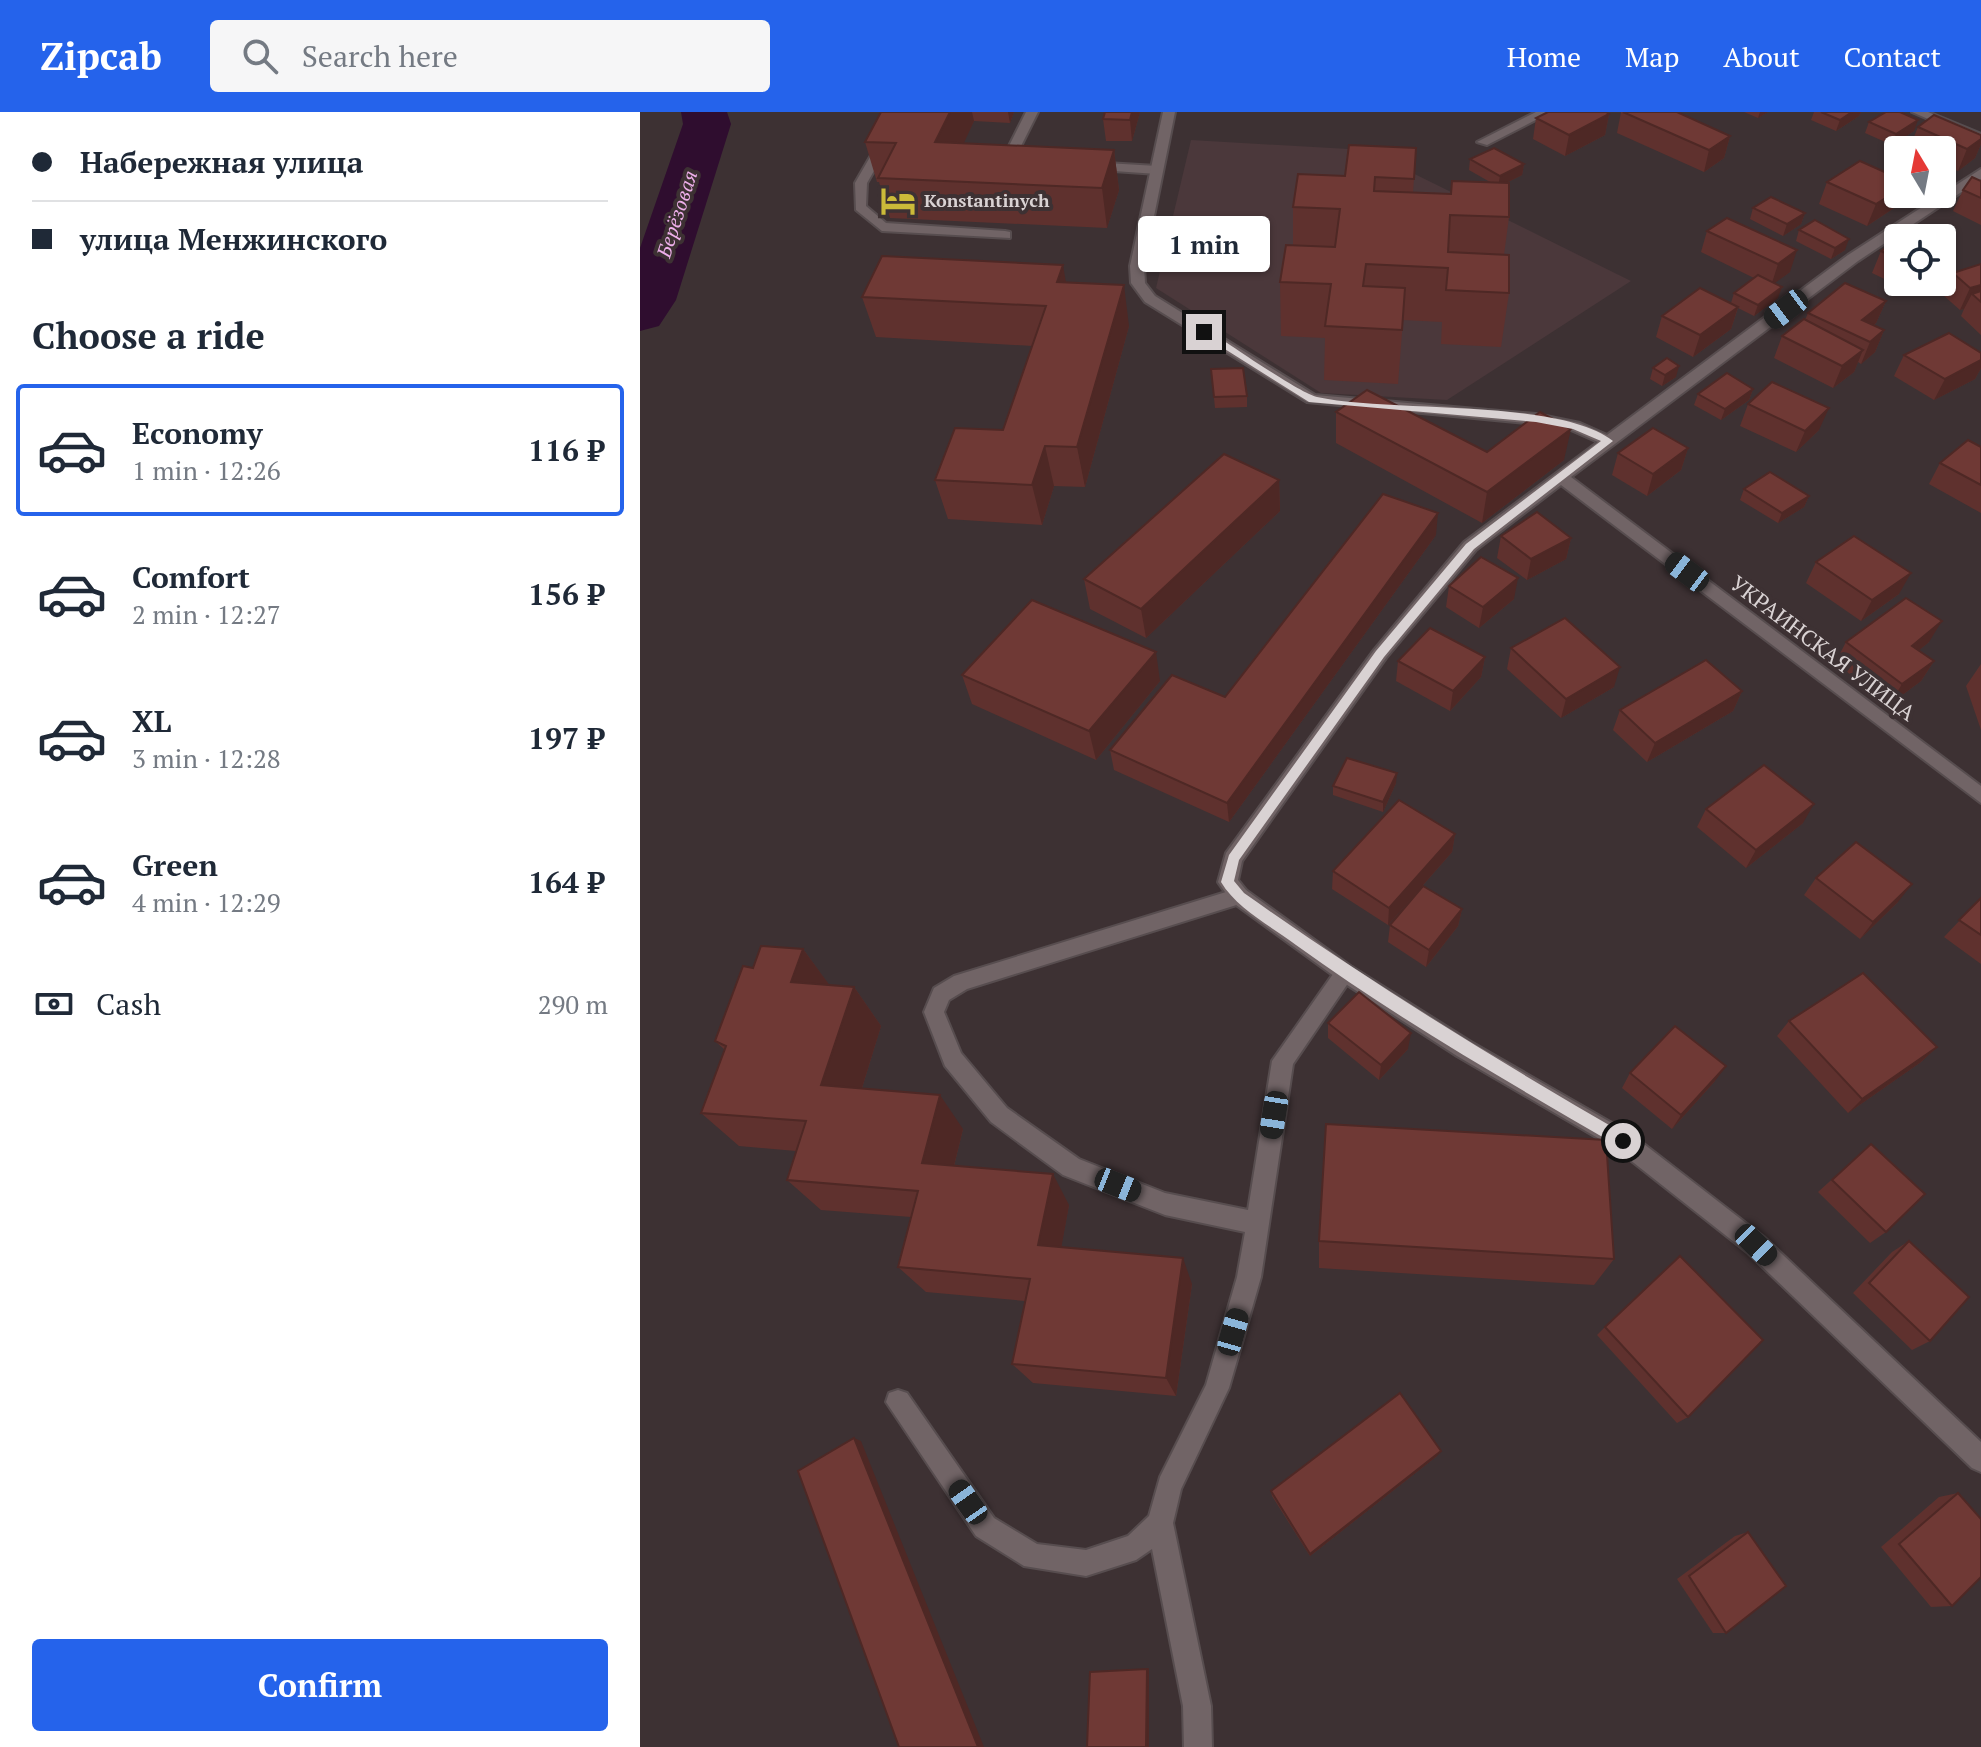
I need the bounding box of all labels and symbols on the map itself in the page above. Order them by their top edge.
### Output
north arrow [1884,136,1956,208]
water label: Берёзовая [649,167,703,262]
hotel icon: Konstantinych [879,182,917,220]
place label: Konstantinych [924,188,1050,212]
callout: 1 min [1138,216,1270,272]
car [1760,285,1812,333]
route end [1186,314,1222,350]
car [1661,548,1713,596]
street label: УКРАИНСКАЯ УЛИЦА [1725,568,1923,727]
car [1258,1089,1290,1141]
route start [1605,1123,1641,1159]
car [1091,1165,1145,1205]
car [1730,1220,1782,1270]
car [1215,1306,1251,1358]
car [944,1475,992,1529]

